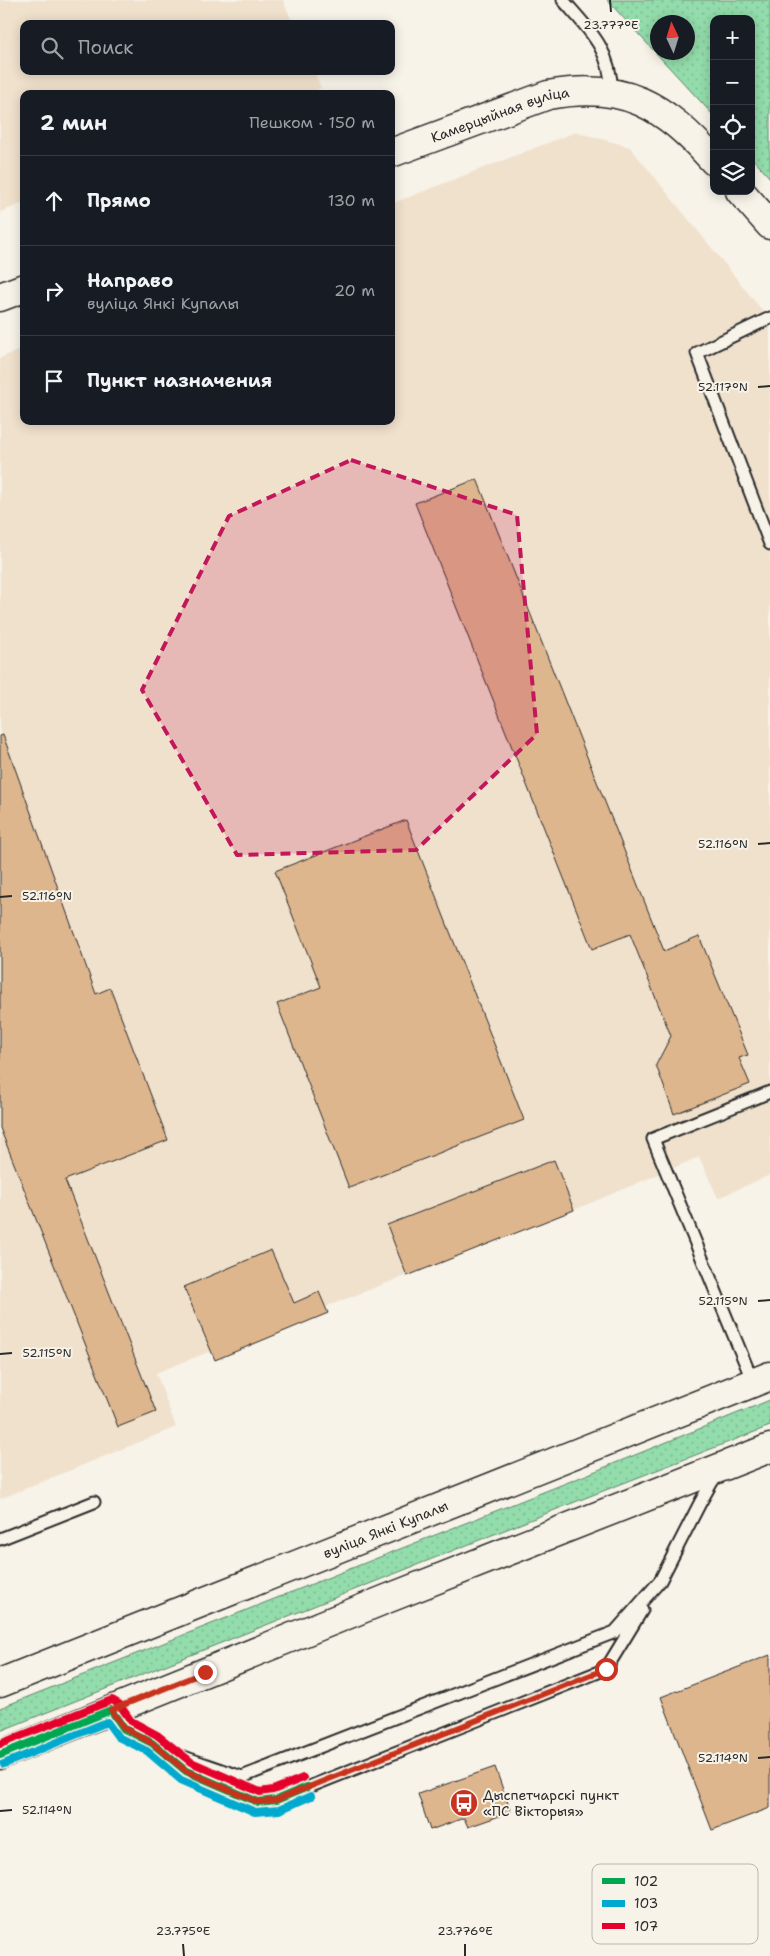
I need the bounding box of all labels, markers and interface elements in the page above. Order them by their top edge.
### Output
north arrow [650,15,695,60]
map controls [710,15,755,195]
button: + [710,15,755,60]
text: 23.777°E [583,17,639,33]
search box [20,20,395,75]
icon: search [38,34,66,62]
text: Поиск [78,35,133,60]
button: − [710,60,755,105]
street label: Камерцыйная вуліца [428,83,571,147]
button: locate [710,105,755,150]
text: 2 мин [40,109,107,137]
text: Пешком · 150 m [249,112,375,133]
button: layers [710,150,755,195]
icon: ahead [40,187,68,215]
text: Прямо [87,188,151,213]
text: 130 m [328,190,375,211]
text: Направо [87,268,173,293]
icon: right [40,277,68,305]
text: 20 m [334,280,375,301]
text: вуліца Янкі Купалы [87,293,239,314]
icon: arrive [40,367,68,395]
text: Пункт назначения [87,368,272,393]
text: 52.117°N [698,379,748,395]
text: 52.116°N [698,836,748,852]
text: 52.116°N [22,888,72,904]
text: 52.115°N [698,1293,748,1309]
text: 52.115°N [22,1345,72,1361]
street label: вуліца Янкі Купалы [320,1496,451,1562]
route start [595,1658,618,1681]
route end [194,1661,217,1684]
text: 52.114°N [698,1750,748,1766]
place label: Дыспетчарскі пункт «ПС Вікторыя» [483,1786,620,1820]
bus stop icon: Дыспетчарскі пункт «ПС Вікторыя» [449,1788,479,1818]
text: 52.114°N [22,1802,72,1818]
legend [592,1864,758,1944]
text: 102 [634,1872,658,1890]
text: 103 [634,1894,658,1912]
text: 107 [634,1917,658,1935]
text: 23.775°E [156,1923,210,1939]
text: 23.776°E [437,1923,493,1939]

